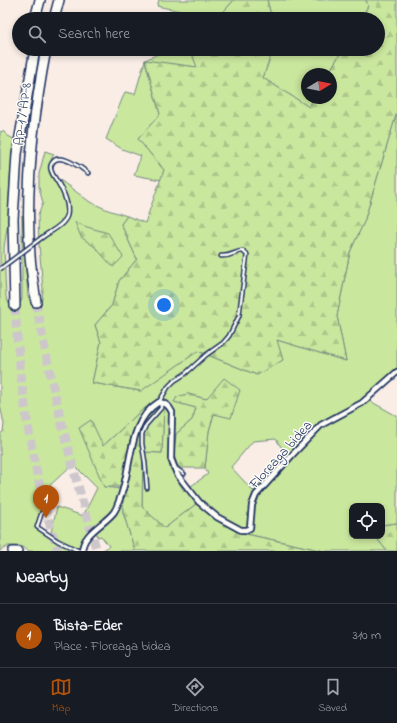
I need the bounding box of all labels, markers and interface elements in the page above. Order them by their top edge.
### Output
search box [12,12,385,56]
icon: search [26,23,48,45]
text: Search here [58,23,130,45]
north arrow [301,68,337,104]
street label: AP-1 / AP-8 [9,81,38,147]
your location [154,295,174,315]
street label: Floreaga bidea [244,416,318,495]
pin: 1 [33,485,59,518]
map controls [349,503,385,539]
button: locate [349,503,385,539]
text: Nearby [16,565,68,590]
text: Bista-Eder [54,615,122,637]
text: 1 [27,626,31,645]
text: 310 m [353,626,381,645]
text: Place · Floreaga bidea [54,637,171,656]
tab: Map [50,676,72,716]
tab: Directions [172,676,218,716]
tab: Saved [318,676,347,716]

